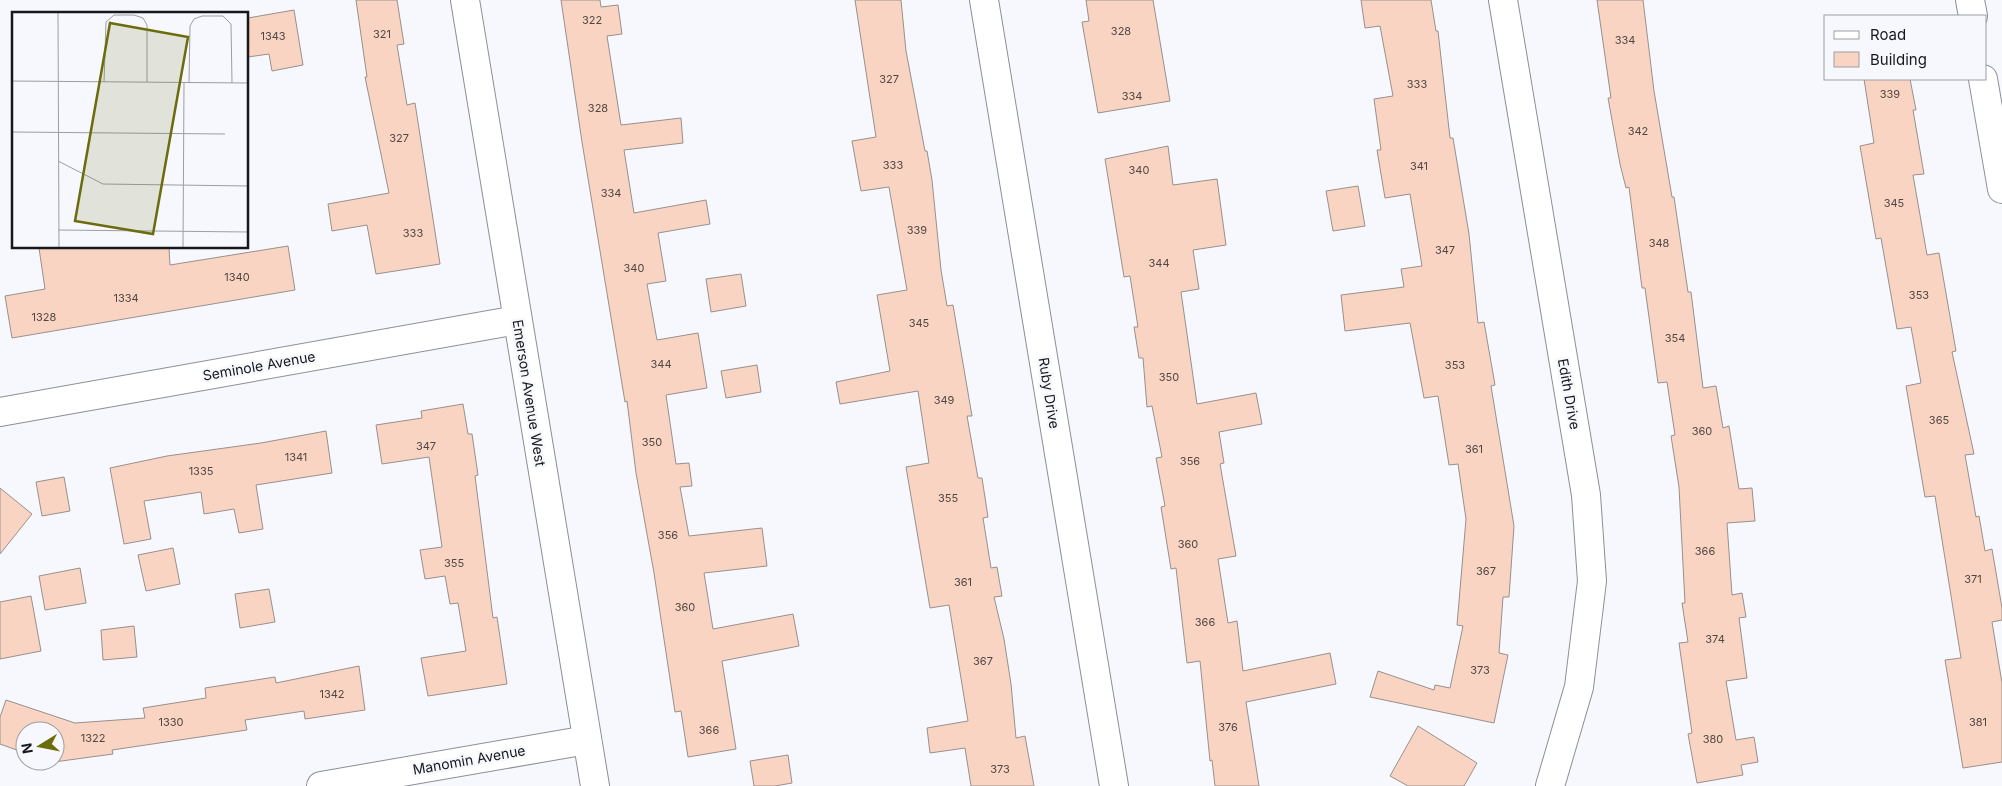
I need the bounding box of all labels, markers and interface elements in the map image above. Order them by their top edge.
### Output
inset map [12,12,249,249]
house number: 322 [582,13,602,27]
legend [1824,15,1987,80]
house number: 328 [1111,24,1131,38]
text: Road [1870,25,1906,44]
house number: 321 [373,27,391,41]
house number: 1343 [260,29,286,43]
house number: 334 [1615,33,1635,47]
text: Building [1870,50,1927,69]
house number: 327 [879,72,899,86]
house number: 333 [1407,77,1427,91]
house number: 339 [1880,87,1900,101]
house number: 334 [1122,89,1142,103]
house number: 328 [588,101,608,115]
house number: 342 [1628,124,1648,138]
house number: 327 [389,131,409,145]
house number: 333 [883,158,903,172]
house number: 341 [1410,159,1428,173]
house number: 340 [1129,163,1149,177]
house number: 334 [601,186,621,200]
house number: 345 [1884,196,1905,210]
house number: 339 [907,223,927,237]
house number: 333 [403,226,423,240]
house number: 348 [1649,236,1670,250]
house number: 347 [1435,243,1455,257]
house number: 344 [1148,256,1170,270]
house number: 340 [624,261,644,275]
house number: 1340 [224,270,250,284]
house number: 353 [1909,288,1929,302]
house number: 1334 [113,291,139,305]
house number: 1328 [32,310,57,324]
house number: 345 [909,316,930,330]
street label: Emerson Avenue West [509,318,550,468]
house number: 354 [1665,331,1685,345]
street label: Seminole Avenue [201,347,317,384]
street label: Ruby Drive [1035,356,1064,430]
house number: 344 [650,357,672,371]
street label: Edith Drive [1555,357,1584,431]
house number: 353 [1445,358,1465,372]
house number: 350 [1159,370,1179,384]
house number: 349 [934,393,955,407]
house number: 365 [1929,413,1949,427]
house number: 360 [1692,424,1712,438]
house number: 350 [642,435,662,449]
house number: 347 [416,439,436,453]
house number: 361 [1465,442,1483,456]
house number: 1341 [285,450,307,464]
house number: 356 [1180,454,1200,468]
house number: 1335 [189,464,214,478]
house number: 355 [938,491,958,505]
house number: 356 [658,528,678,542]
house number: 360 [1178,537,1198,551]
house number: 366 [1695,544,1715,558]
house number: 355 [444,556,464,570]
house number: 367 [1476,564,1496,578]
house number: 371 [1964,572,1982,586]
house number: 361 [954,575,972,589]
house number: 360 [675,600,695,614]
house number: 366 [1195,615,1215,629]
house number: 374 [1705,632,1725,646]
house number: 367 [973,654,993,668]
house number: 373 [1470,663,1490,677]
house number: 1342 [319,687,345,701]
house number: 1330 [158,715,184,729]
house number: 381 [1969,715,1987,729]
house number: 376 [1218,720,1238,734]
north arrow [15,721,65,771]
house number: 366 [699,723,719,737]
house number: 1322 [81,731,105,745]
house number: 380 [1703,732,1723,746]
street label: Manomin Avenue [411,741,527,778]
text: N [17,742,36,755]
house number: 373 [990,762,1010,776]

